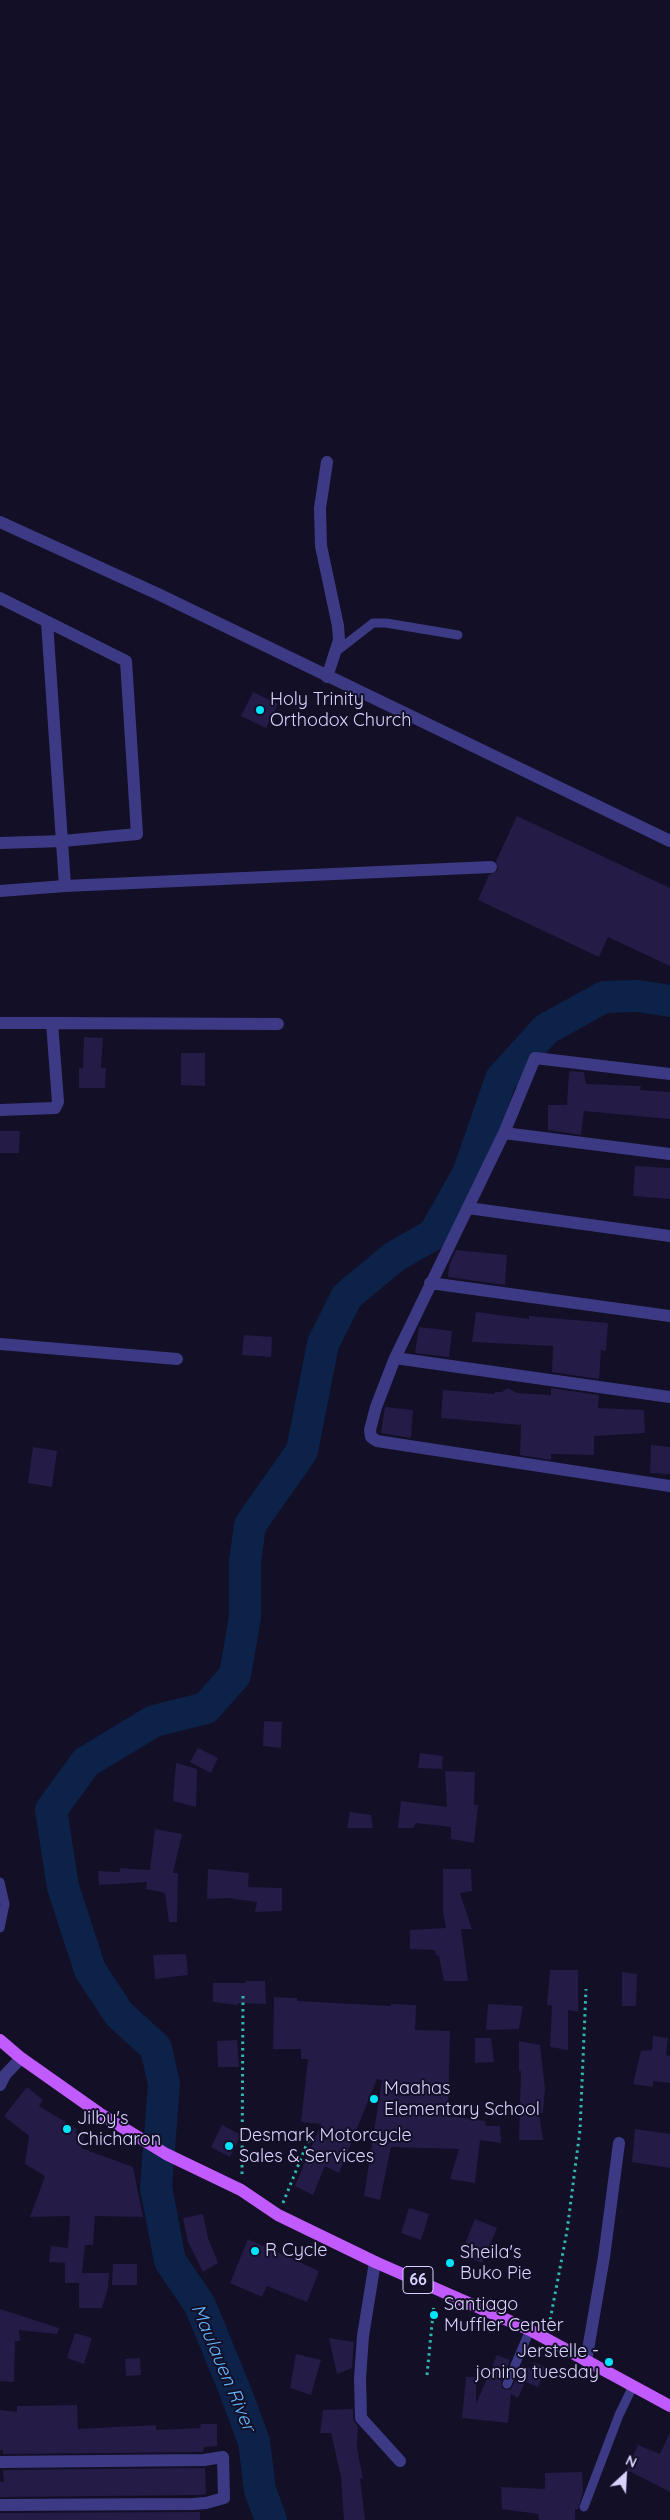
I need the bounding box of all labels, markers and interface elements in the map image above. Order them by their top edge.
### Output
place label: Holy Trinity Orthodox Church [270,689,411,732]
marker: Holy Trinity Orthodox Church [254,704,266,716]
place label: Maahas Elementary School [384,2078,540,2120]
marker: Maahas Elementary School [368,2093,380,2105]
place label: Jilby's Chicharon [77,2108,161,2150]
marker: Jilby's Chicharon [61,2123,73,2135]
place label: Desmark Motorcycle Sales & Services [239,2125,412,2168]
marker: Desmark Motorcycle Sales & Services [223,2140,235,2152]
place label: R Cycle [265,2240,327,2262]
place label: Sheila's Buko Pie [460,2242,532,2284]
marker: R Cycle [249,2245,261,2257]
marker: Sheila's Buko Pie [444,2257,456,2269]
road number: 66 [403,2266,433,2294]
place label: Santiago Muffler Center [444,2294,564,2336]
water label: Maulauen River [186,2301,260,2435]
marker: Santiago Muffler Center [428,2309,440,2321]
place label: Jerstelle - joning tuesday [475,2341,599,2384]
marker: Jerstelle - joning tuesday [603,2356,615,2368]
north arrow [600,2450,650,2500]
text: N [623,2451,640,2472]

